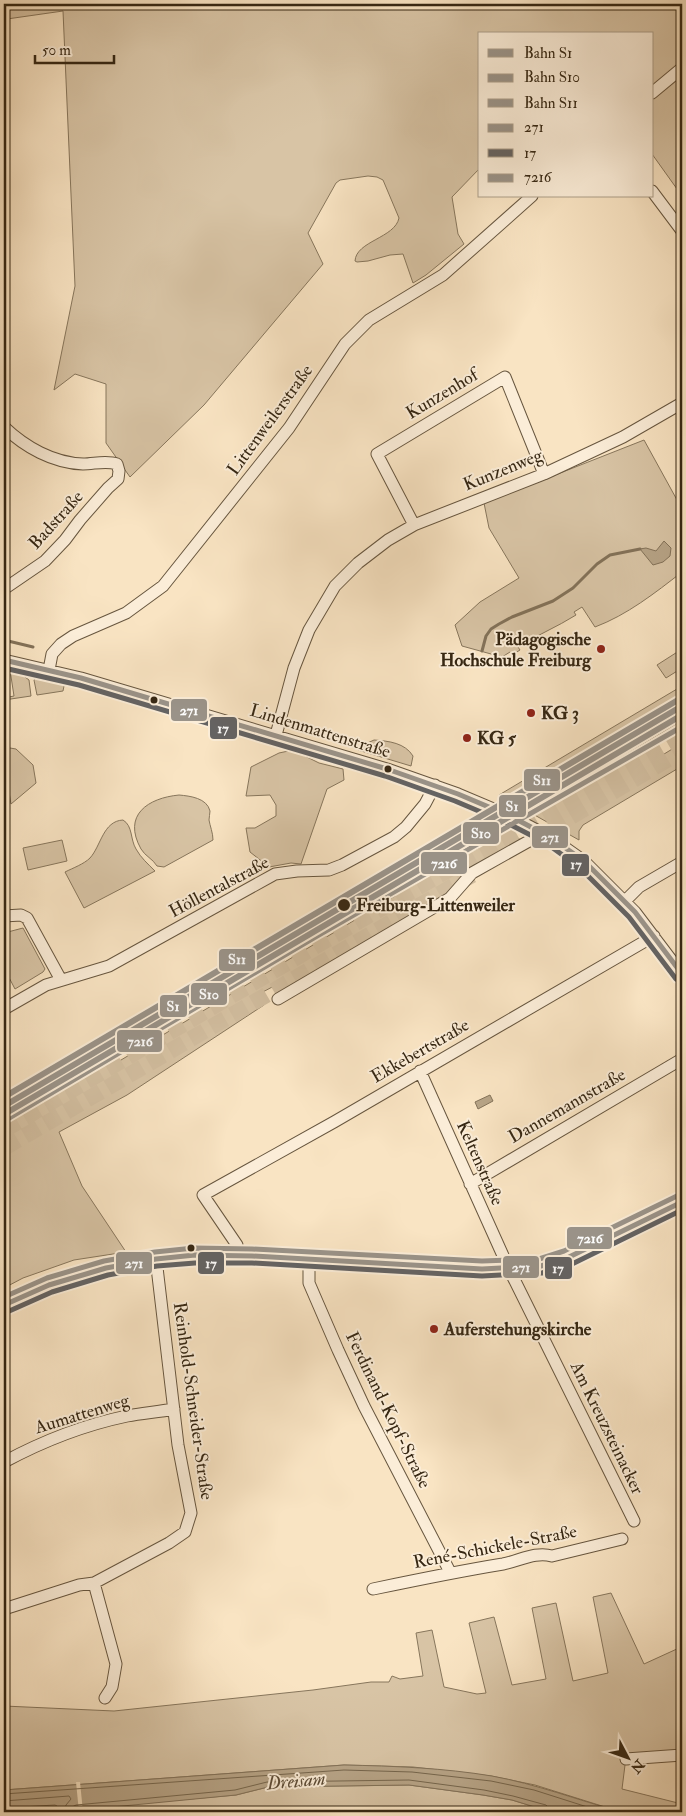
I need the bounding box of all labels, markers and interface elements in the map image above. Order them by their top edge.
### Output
scale bar [35,32,114,64]
legend [478,32,654,198]
text: 50 m [42,41,71,60]
text: Bahn S1 [524,44,572,63]
text: Bahn S10 [524,68,580,87]
text: Bahn S11 [524,94,578,113]
text: 271 [524,118,544,137]
text: 17 [524,144,536,163]
text: 7216 [524,168,553,187]
street label: Littenweilerstraße [222,360,318,480]
street label: Kunzenhof [402,362,485,425]
street label: Kunzenweg [460,443,547,496]
street label: Badstraße [24,485,89,554]
place label: Pädagogische Hochschule Freiburg [440,628,592,672]
marker: Pädagogische Hochschule Freiburg [595,643,607,655]
unlabelled marker [149,695,159,705]
line badge: 271 [170,698,208,722]
street label: Lindenmattenstraße [247,699,394,763]
text: 271 [180,702,198,719]
place label: KG 3 [541,702,579,725]
marker: KG 3 [525,707,537,719]
line badge: 17 [209,716,238,740]
text: 17 [217,720,229,737]
place label: KG 5 [477,727,517,750]
marker: KG 5 [461,732,473,744]
unlabelled marker [383,764,393,774]
line badge: S11 [523,768,561,792]
text: S11 [533,772,551,789]
line badge: S1 [498,794,527,818]
text: S1 [506,798,518,815]
line badge: S10 [462,821,500,845]
text: S10 [471,825,491,842]
line badge: 271 [531,825,569,849]
text: 271 [541,829,559,846]
street label: Höllentalstraße [165,851,273,923]
line badge: 7216 [420,851,468,875]
line badge: 17 [561,853,590,877]
text: 7216 [431,855,458,872]
text: 17 [570,856,582,873]
place label: Freiburg-Littenweiler [356,894,515,917]
marker: Freiburg-Littenweiler [336,897,352,913]
line badge: S11 [218,948,256,972]
text: S11 [228,951,246,968]
line badge: S10 [190,982,228,1006]
text: S10 [199,986,219,1003]
line badge: S1 [159,994,188,1018]
text: S1 [167,998,179,1015]
street label: Ekkebertstraße [367,1013,474,1088]
line badge: 7216 [116,1029,163,1053]
text: 7216 [127,1033,154,1050]
street label: Dannemannstraße [504,1063,630,1149]
street label: Keltenstraße [451,1117,509,1209]
line badge: 7216 [566,1226,613,1250]
text: 7216 [577,1230,604,1247]
unlabelled marker [186,1243,196,1253]
line badge: 271 [115,1251,153,1275]
line badge: 17 [197,1251,225,1275]
text: 271 [125,1255,143,1272]
text: 17 [205,1255,217,1272]
line badge: 271 [502,1255,540,1279]
line badge: 17 [544,1256,573,1280]
text: 271 [512,1259,530,1276]
text: 17 [552,1260,564,1277]
street label: Reinhold-Schneider-Straße [168,1301,218,1502]
place label: Auferstehungskirche [443,1318,592,1341]
marker: Auferstehungskirche [428,1323,440,1335]
street label: Ferdinand-Kopf-Straße [340,1328,436,1493]
street label: Am Kreuzsteinacker [564,1357,649,1498]
street label: Aumattenweg [31,1388,133,1440]
street label: René-Schickele-Straße [411,1520,579,1574]
north arrow [604,1734,654,1784]
text: N [627,1755,649,1777]
water label: Dreisam [265,1766,327,1796]

